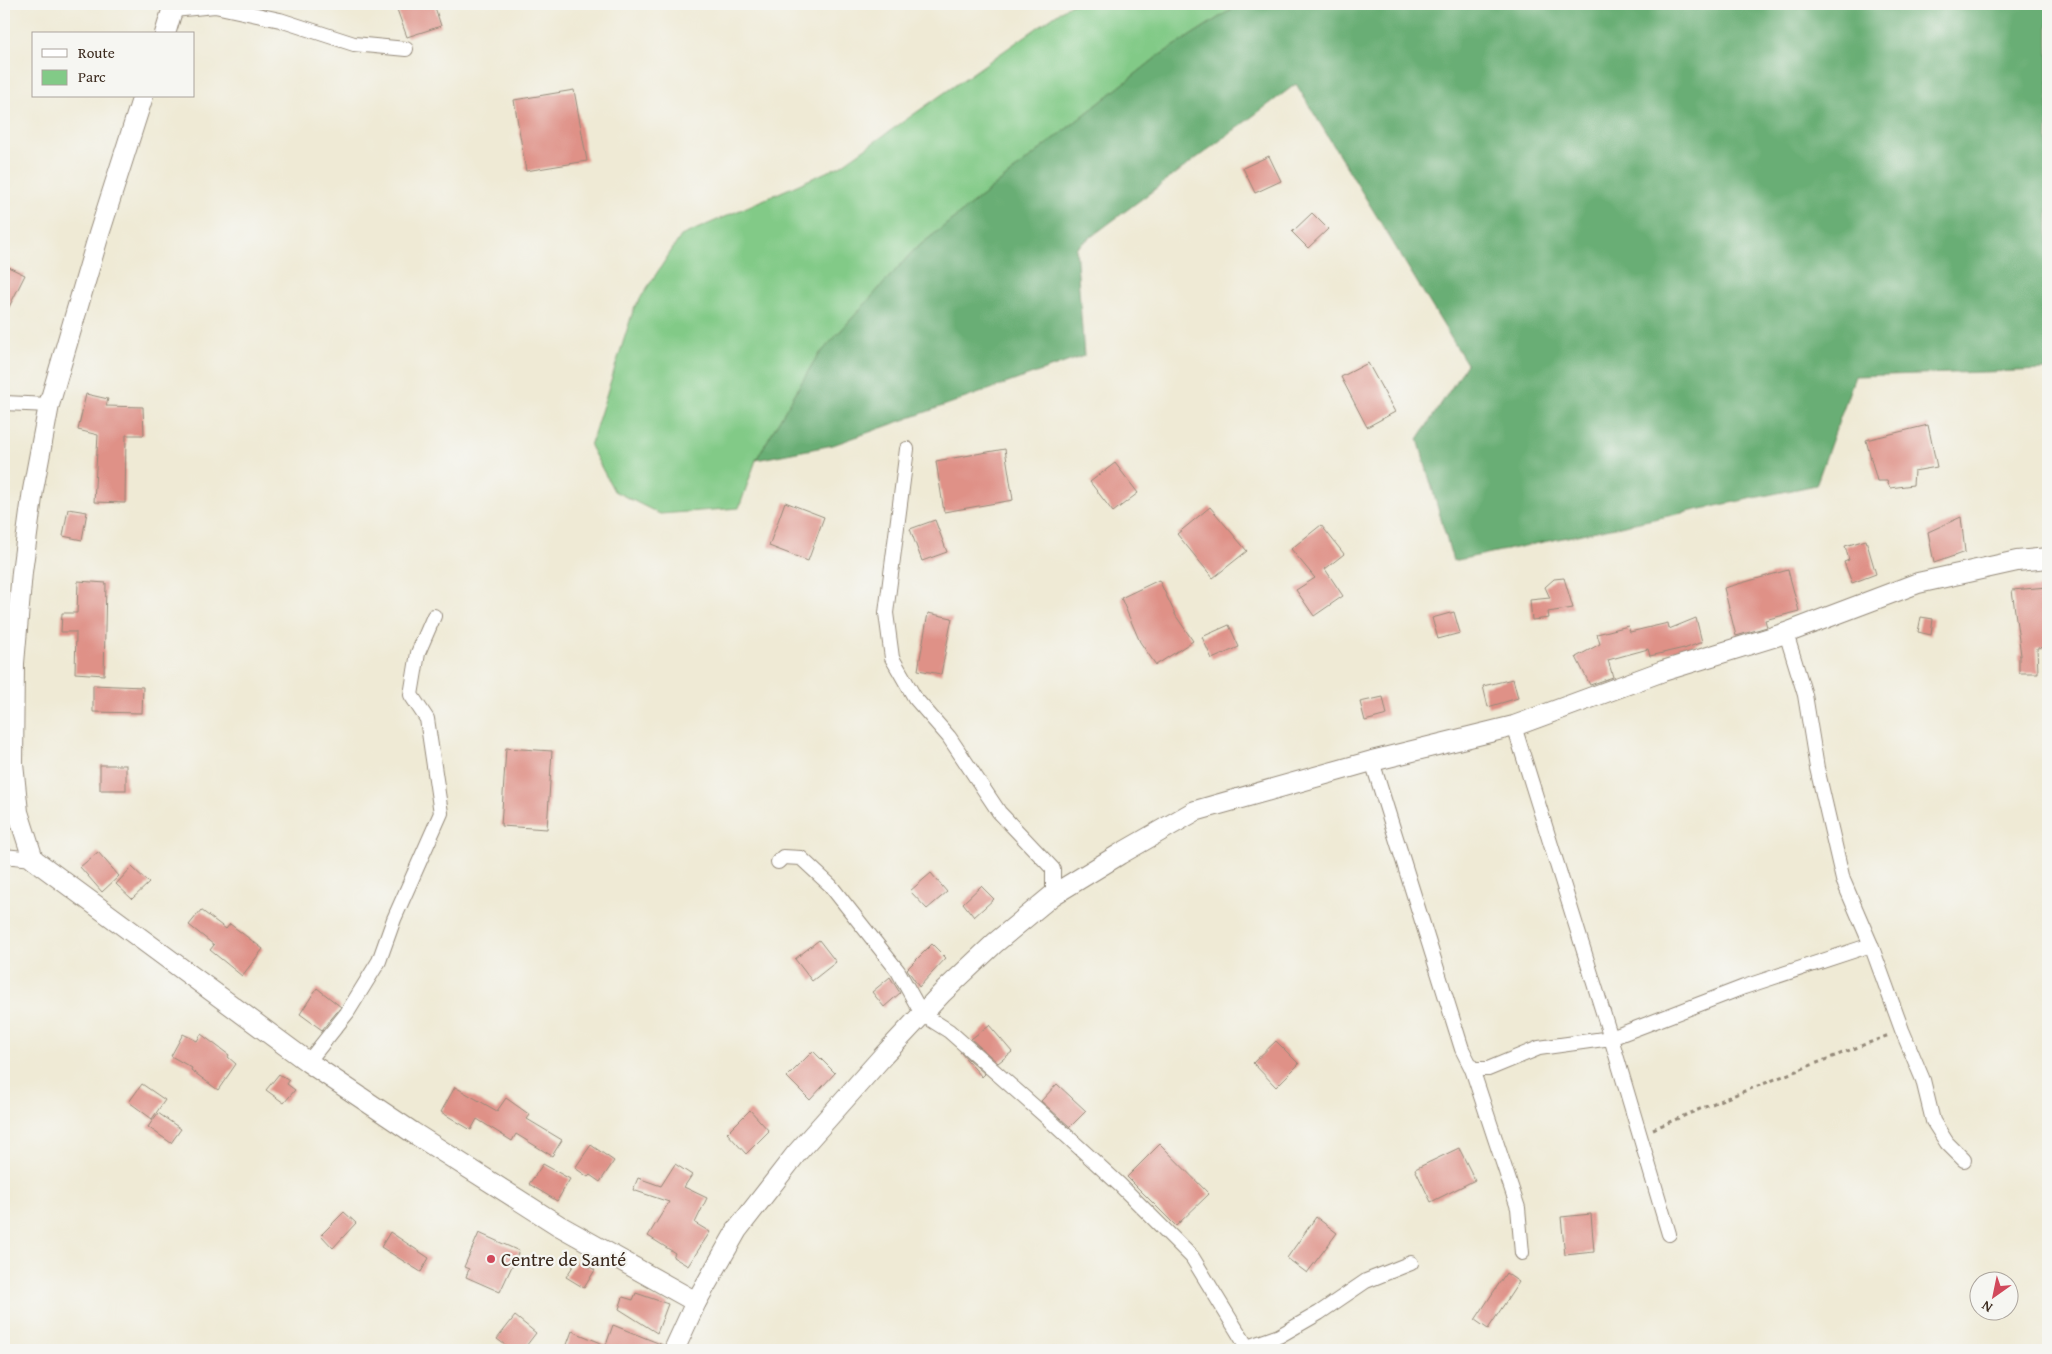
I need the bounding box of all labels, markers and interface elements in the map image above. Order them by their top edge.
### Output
legend [32,32,195,98]
text: Route [78,42,115,63]
text: Parc [78,66,106,87]
place label: Centre de Santé [501,1245,626,1273]
marker: Centre de Santé [485,1253,497,1265]
north arrow [1970,1272,2020,1322]
text: N [1977,1296,1996,1318]

